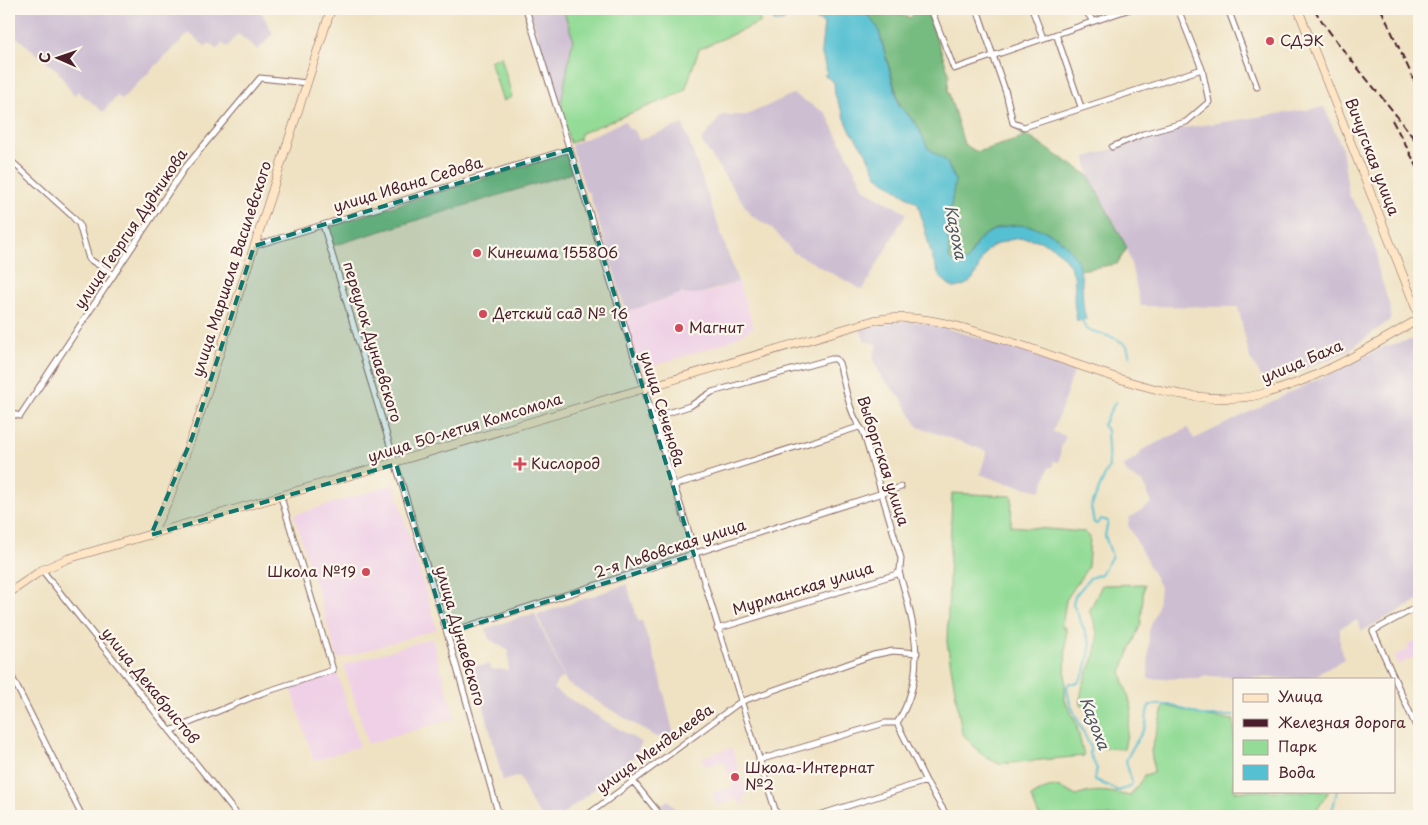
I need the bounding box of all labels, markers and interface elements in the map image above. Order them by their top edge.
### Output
place label: СДЭК [1280,28,1324,51]
north arrow [32,32,82,82]
marker: СДЭК [1264,35,1276,47]
text: С [34,52,55,63]
street label: Вичугская улица [1340,94,1407,219]
street label: улица Георгия Дудникова [67,143,193,313]
street label: улица Ивана Седова [330,150,486,217]
street label: улица Маршала Василевского [185,158,276,380]
water label: Казоха [940,203,974,262]
place label: Кинешма 155806 [487,240,618,263]
marker: Кинешма 155806 [471,247,483,259]
street label: переулок Дунаевского [338,258,409,425]
place label: Детский сад № 16 [492,301,628,324]
marker: Детский сад № 16 [477,308,489,320]
place label: Магнит [689,315,744,338]
marker: Магнит [673,322,685,334]
street label: улица Баха [1257,333,1346,388]
street label: улица Сеченова [635,348,692,470]
street label: улица 50-летия Комсомола [364,386,565,467]
street label: Выборгская улица [853,393,916,529]
place label: Кислород [531,451,600,474]
marker: Кислород [513,457,527,471]
street label: 2-я Львовская улица [591,512,749,583]
street label: Мурманская улица [729,555,876,620]
place label: Школа №19 [267,559,356,582]
street label: улица Дунаевского [430,563,492,708]
marker: Школа №19 [360,566,372,578]
street label: улица Декабристов [97,622,206,749]
legend [1233,678,1396,792]
text: Улица [1278,684,1323,707]
water label: Казоха [1075,693,1117,754]
street label: улица Менделеева [591,697,718,798]
text: Железная дорога [1278,710,1406,733]
text: Парк [1278,734,1317,757]
place label: Школа-Интернат №2 [745,755,874,795]
text: Вода [1278,760,1316,783]
marker: Школа-Интернат №2 [729,771,741,783]

